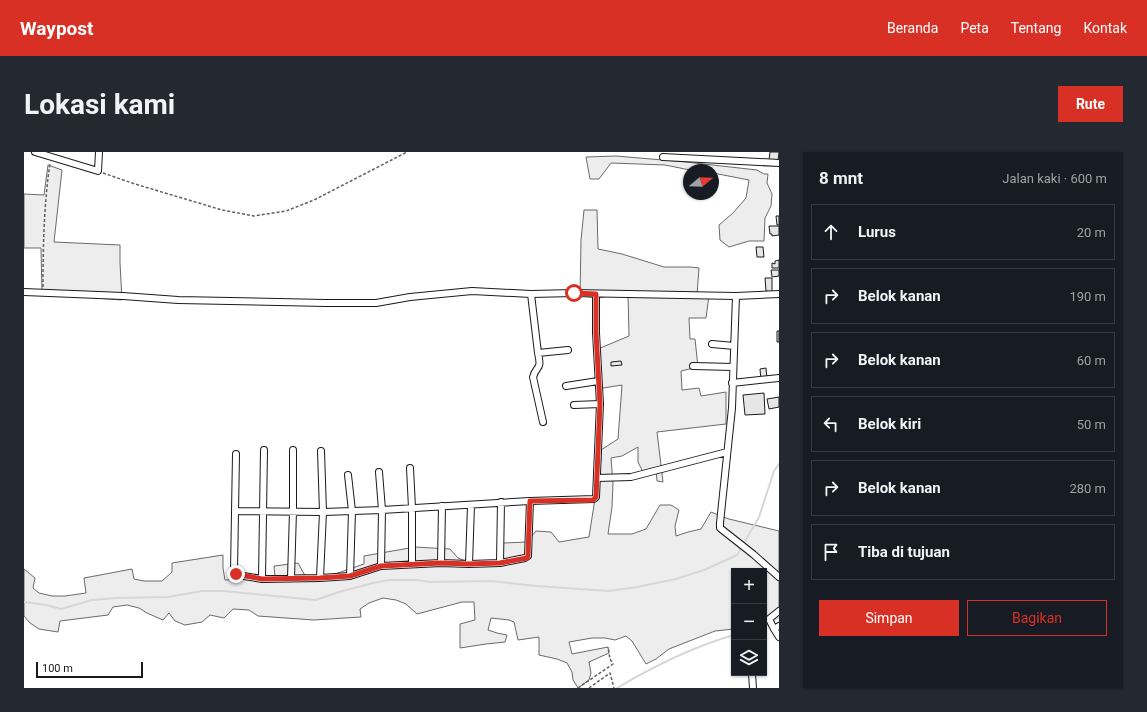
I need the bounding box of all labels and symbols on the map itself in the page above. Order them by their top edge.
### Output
north arrow [683,164,719,200]
route start [565,284,583,302]
route end [227,565,245,583]
scale bar [36,660,143,679]

